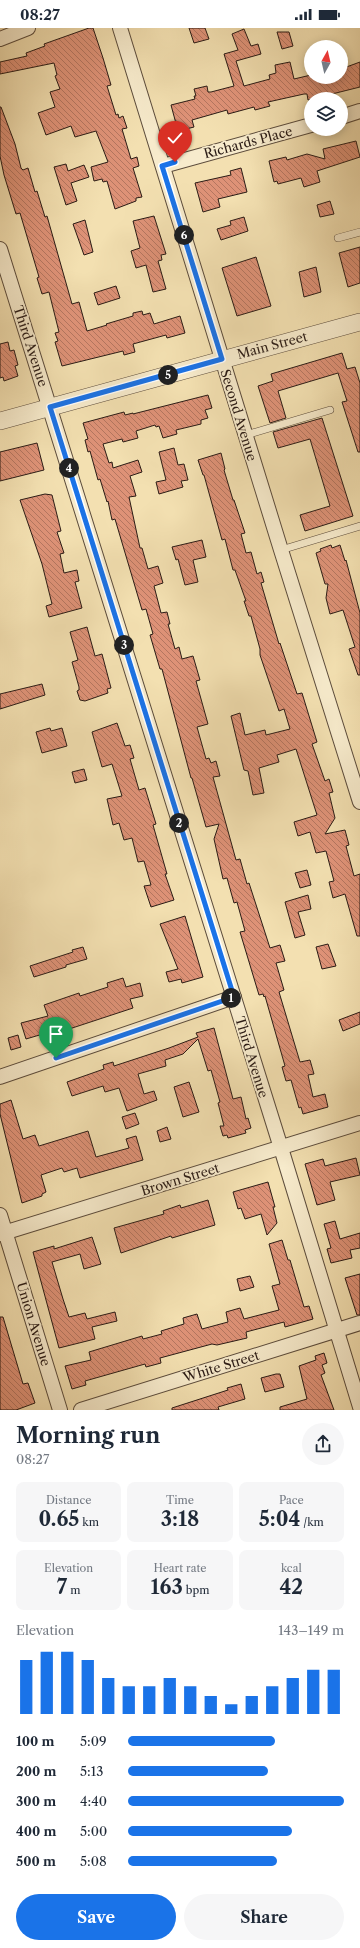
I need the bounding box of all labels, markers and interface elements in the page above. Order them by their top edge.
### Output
text: 08:27 [20,5,60,24]
north arrow [304,40,348,84]
map controls [304,40,348,136]
button: layers [304,92,348,136]
pin [158,121,192,162]
street label: Richards Place [202,122,294,162]
icon: check [164,127,186,149]
pin: 6 [174,225,194,245]
text: 6 [181,228,187,242]
street label: Third Avenue [10,303,52,389]
street label: Main Street [235,328,309,362]
pin: 5 [158,365,178,385]
street label: Second Avenue [217,367,261,463]
text: 5 [165,368,171,382]
pin: 4 [59,458,79,478]
text: 4 [66,461,72,475]
pin: 3 [114,635,134,655]
text: 3 [121,638,127,652]
pin: 2 [169,813,189,833]
text: 2 [176,816,182,830]
pin: 1 [221,988,241,1008]
text: 1 [229,991,233,1005]
street label: Third Avenue [232,1014,272,1100]
pin [39,1017,73,1058]
icon: arrive [45,1023,67,1045]
street label: Brown Street [139,1159,222,1199]
street label: Union Avenue [14,1280,54,1368]
street label: White Street [180,1347,261,1385]
text: Morning run [16,1422,160,1449]
button: share [302,1423,344,1465]
text: 08:27 [16,1451,49,1467]
text: Distance [46,1493,91,1507]
text: Time [166,1493,194,1507]
text: Pace [279,1493,304,1507]
text: 0.65 [38,1507,79,1531]
text: 3:18 [161,1507,199,1531]
text: 5:04 [259,1507,300,1531]
text: km [79,1515,99,1529]
text: /km [300,1515,324,1529]
text: Elevation [44,1561,93,1575]
text: Heart rate [153,1561,207,1575]
text: kcal [281,1561,302,1575]
text: 7 [57,1575,67,1599]
text: 163 [151,1575,183,1599]
text: 42 [279,1575,303,1599]
text: m [67,1583,80,1597]
text: bpm [183,1583,209,1597]
text: Elevation [16,1622,74,1638]
text: 143–149 m [278,1622,344,1638]
text: 100 m [16,1733,55,1749]
text: 5:09 [80,1733,107,1749]
text: 200 m [16,1763,56,1779]
text: 5:13 [80,1763,103,1779]
text: 300 m [16,1793,56,1809]
text: 4:40 [80,1793,107,1809]
text: 400 m [16,1823,56,1839]
text: 5:00 [80,1823,107,1839]
text: 500 m [16,1853,56,1869]
text: 5:08 [80,1853,107,1869]
button: Save [16,1894,176,1940]
button: Share [184,1894,344,1940]

